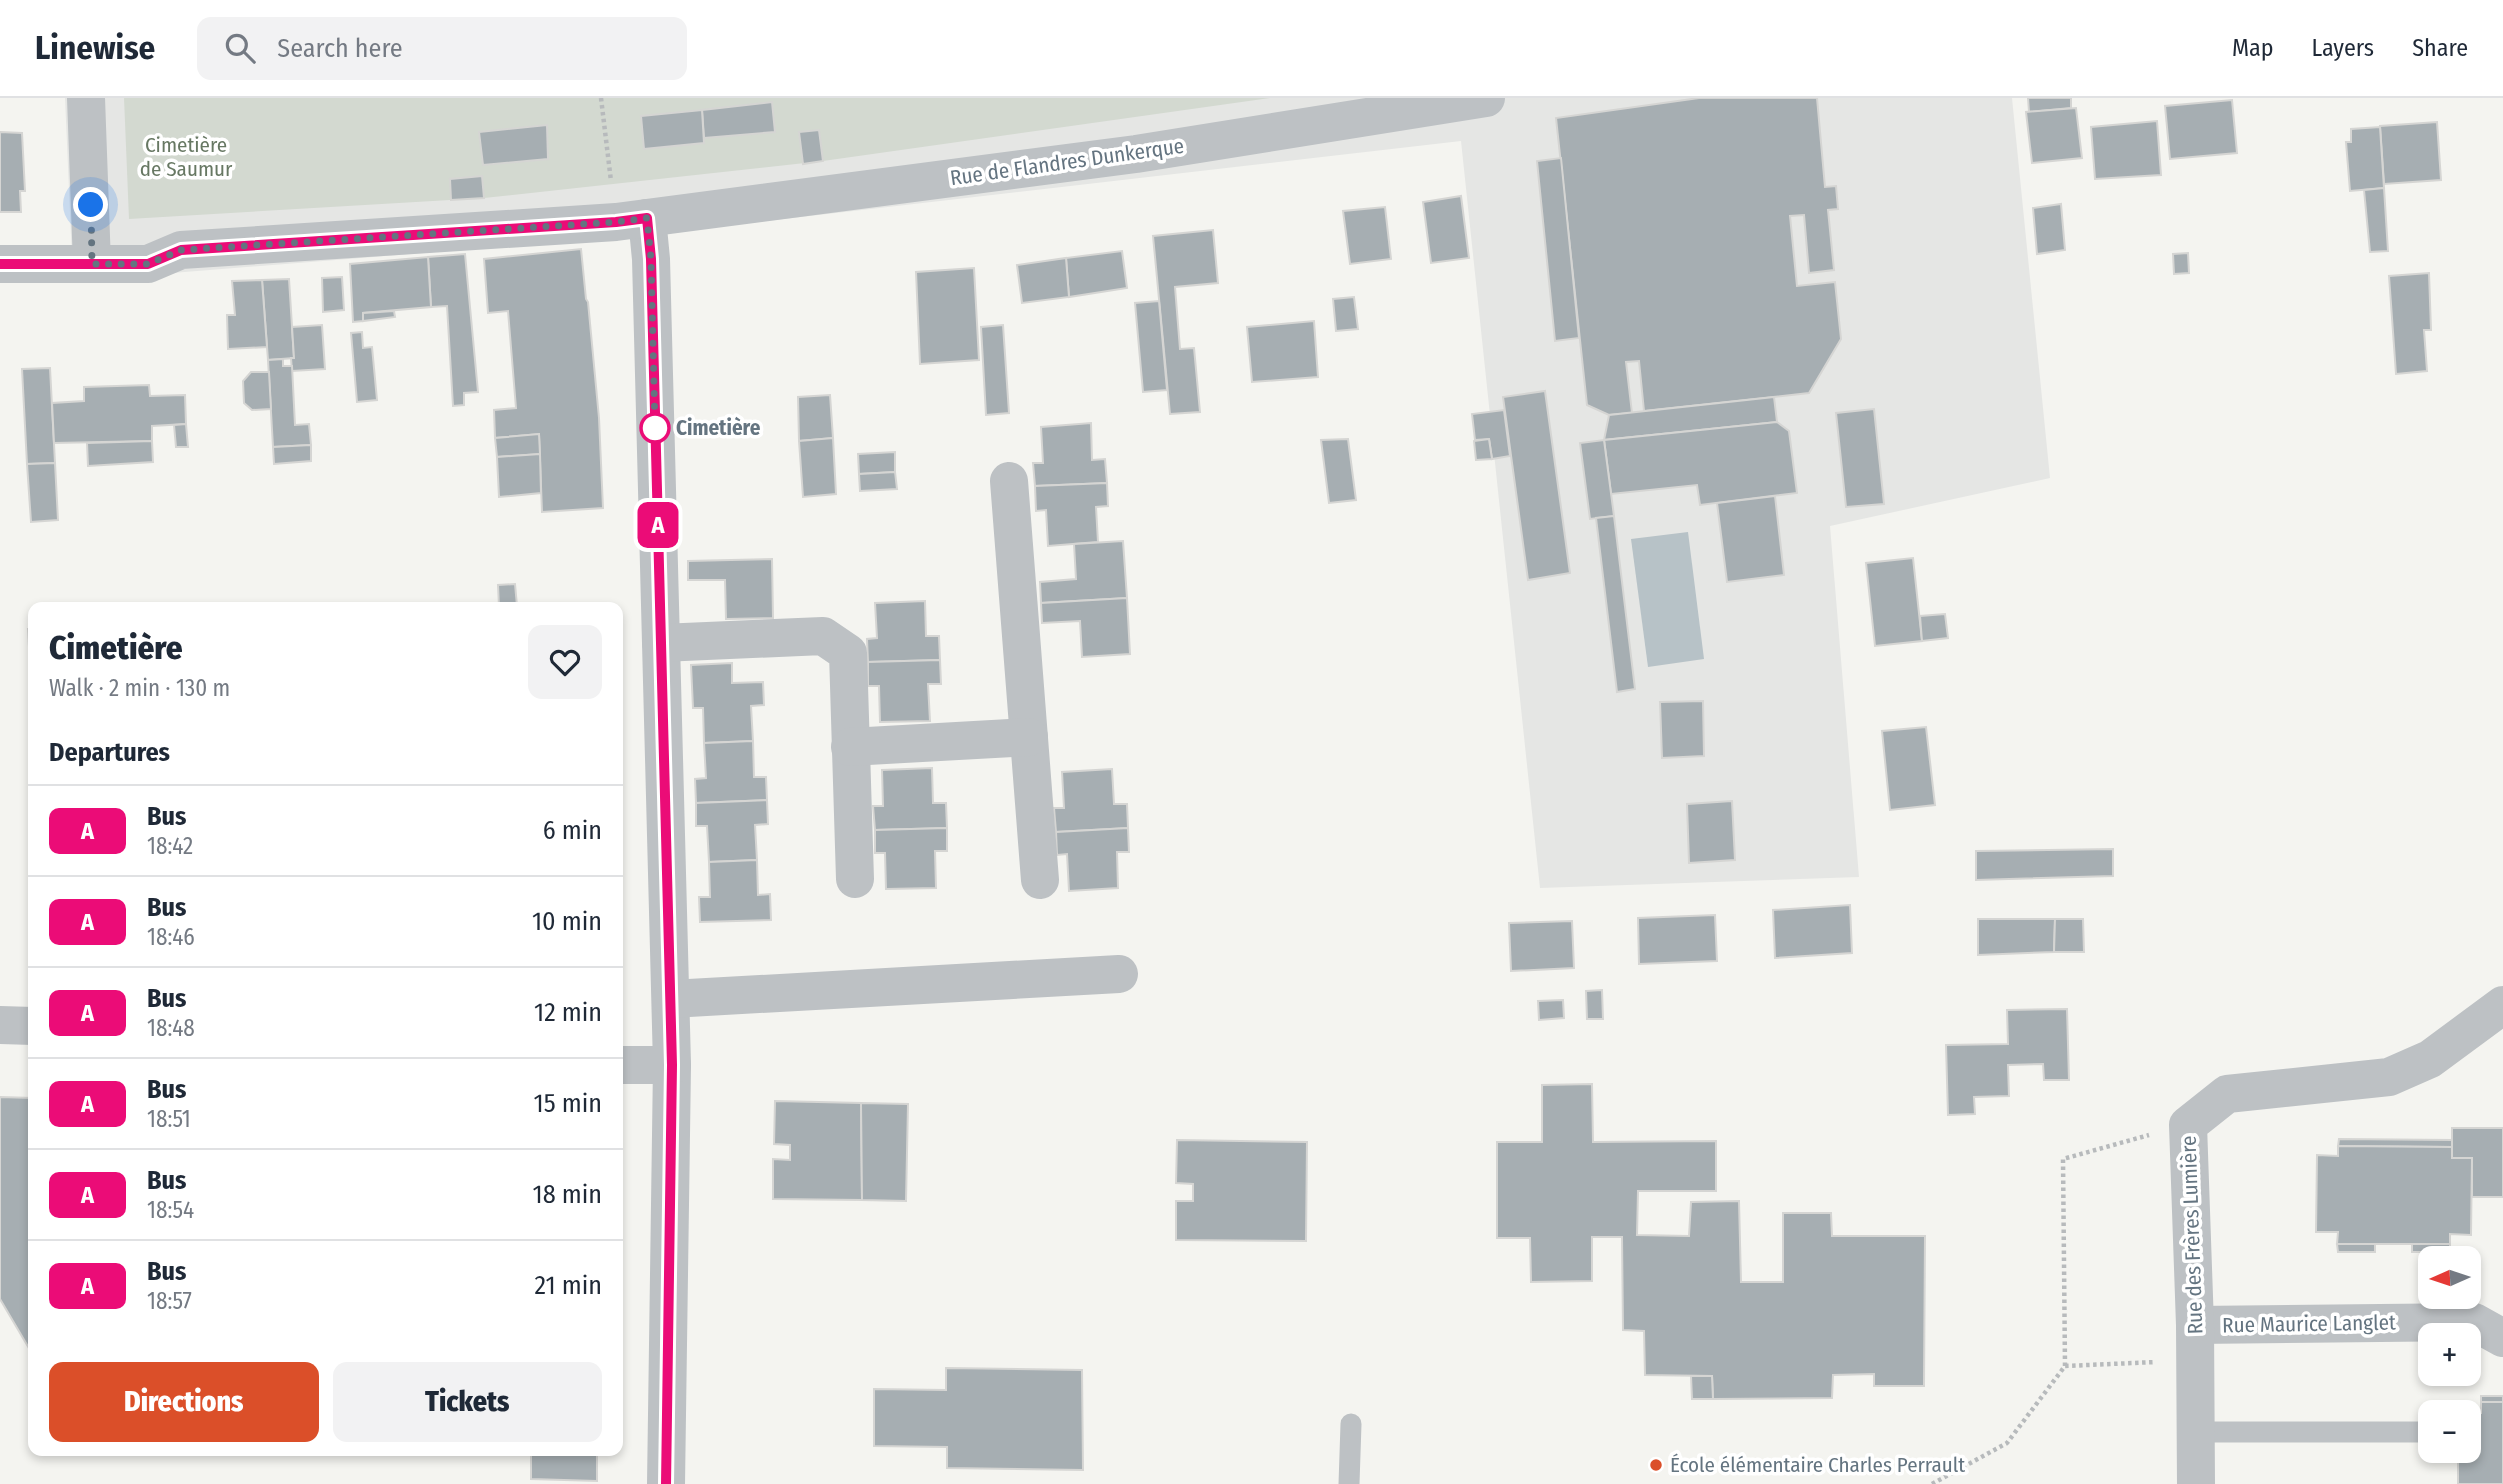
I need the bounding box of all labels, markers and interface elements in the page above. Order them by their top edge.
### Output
search box [197,17,687,80]
text: Linewise [35,28,155,68]
icon: search [221,29,259,67]
text: Search here [277,33,403,64]
text: Map [2232,34,2274,62]
text: Layers [2312,34,2374,62]
text: Share [2412,34,2468,62]
park label: Cimetière de Saumur [140,132,233,182]
street label: Rue de Flandres Dunkerque [948,133,1186,191]
your location [73,187,108,222]
marker: Cimetière [640,413,670,443]
place label: Cimetière [676,415,761,441]
line badge: A [635,502,681,548]
text: A [651,511,665,539]
button: heart [528,625,602,699]
text: Cimetière [49,628,183,668]
text: Walk · 2 min · 130 m [49,674,230,702]
text: Departures [49,737,170,768]
text: Bus [147,801,186,832]
text: 6 min [543,815,602,846]
text: A [81,817,94,845]
text: 18:42 [147,832,193,860]
text: Bus [147,892,186,923]
text: 10 min [532,906,602,937]
text: A [81,908,94,936]
text: 18:46 [147,923,195,951]
text: Bus [147,983,186,1014]
text: 12 min [534,997,602,1028]
text: A [81,999,94,1027]
text: 18:48 [147,1014,195,1042]
text: Bus [147,1074,186,1105]
text: 15 min [534,1088,602,1119]
text: A [81,1090,94,1118]
text: 18:51 [147,1105,191,1133]
street label: Rue des Frères Lumière [2176,1135,2208,1335]
text: Bus [147,1165,186,1196]
text: 18 min [533,1179,602,1210]
text: A [81,1181,94,1209]
text: 18:54 [147,1196,194,1224]
north arrow [2418,1246,2482,1309]
map controls [2418,1246,2481,1463]
text: Bus [147,1256,186,1287]
text: 21 min [535,1270,602,1301]
text: A [81,1272,94,1300]
text: 18:57 [147,1287,192,1315]
street label: Rue Maurice Langlet [2222,1309,2396,1339]
button: + [2418,1323,2481,1386]
button: Directions [49,1362,319,1442]
button: Tickets [333,1362,602,1442]
button: − [2418,1400,2481,1463]
place label: École élémentaire Charles Perrault [1670,1452,1965,1478]
marker: École élémentaire Charles Perrault [1648,1457,1664,1473]

